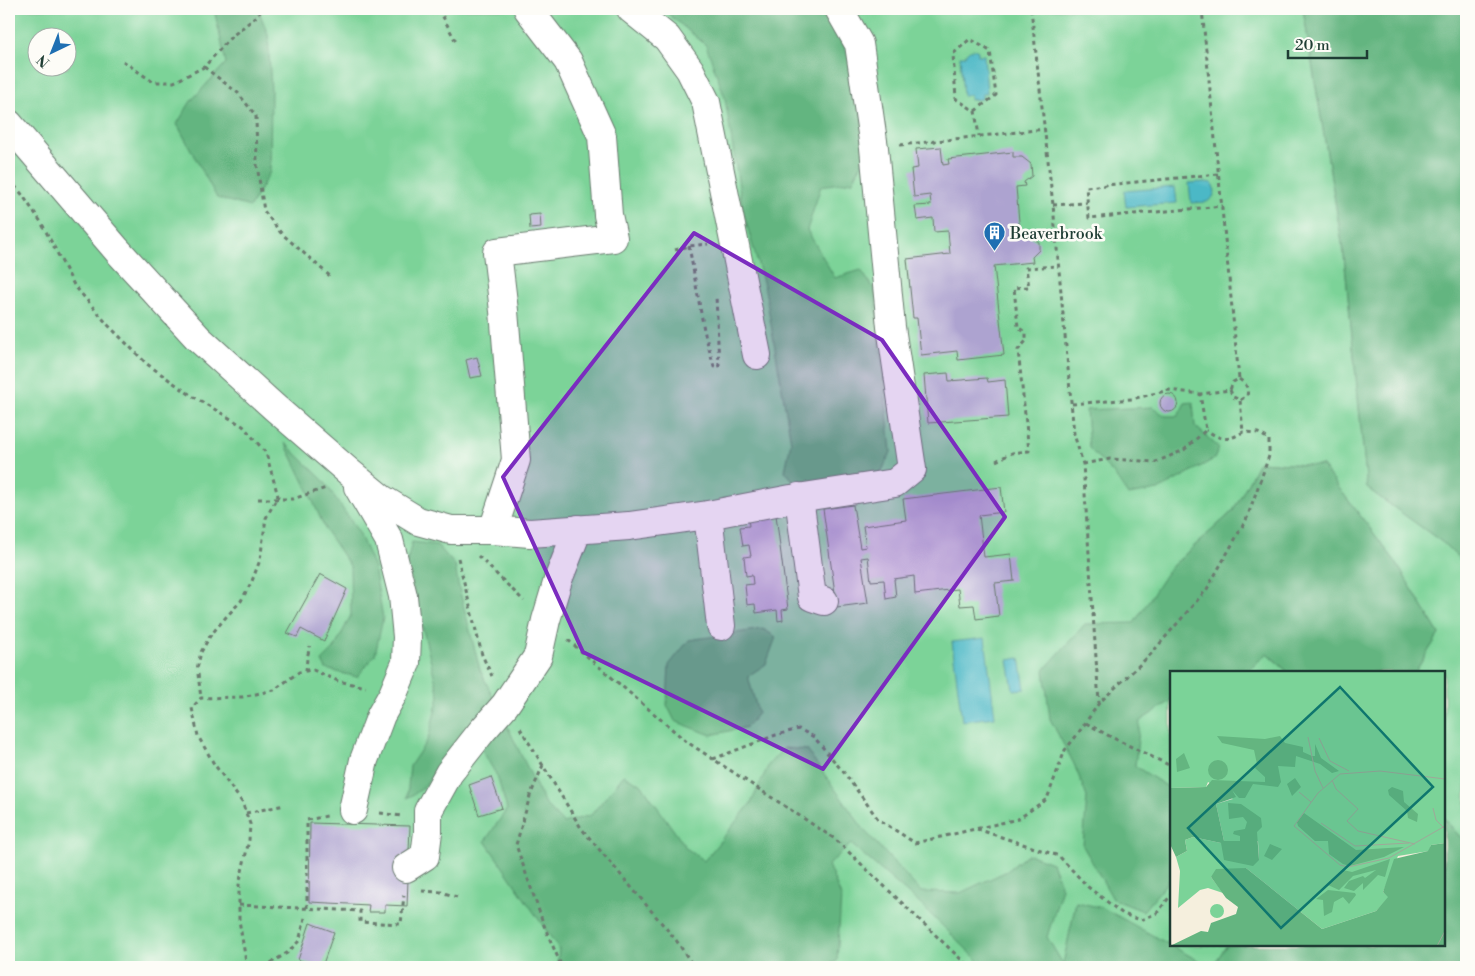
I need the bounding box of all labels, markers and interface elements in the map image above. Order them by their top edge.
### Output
north arrow [28,28,78,78]
scale bar [1288,28,1366,60]
text: 20 m [1295,36,1330,55]
text: N [34,50,54,71]
building icon: Beaverbrook [982,221,1006,252]
place label: Beaverbrook [1009,224,1104,244]
inset map [1170,671,1445,946]

